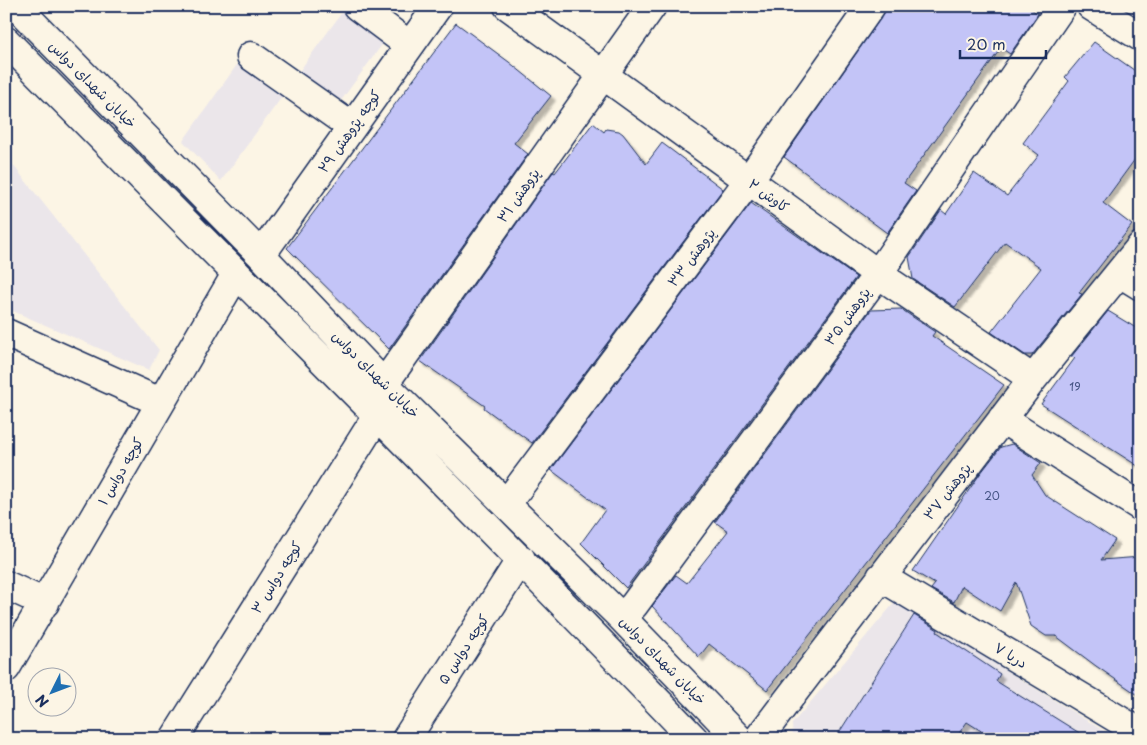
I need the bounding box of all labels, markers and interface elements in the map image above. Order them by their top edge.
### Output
scale bar [960,28,1046,60]
text: 20 m [967,32,1006,55]
street label: خیابان شهدای دواس [44,35,142,133]
street label: کوچه پژوهش ۲۹ [312,85,386,177]
street label: پژوهش ۳۱ [491,163,545,227]
street label: کاوش ۲ [744,173,794,217]
street label: پژوهش ۳۳ [662,223,720,291]
street label: پژوهش ۳۵ [819,283,875,349]
street label: خیابان شهدای دواس [327,325,425,423]
house number: 19 [1069,378,1081,395]
street label: کوچه دواس ۱ [92,433,148,509]
street label: پژوهش ۳۷ [918,458,976,524]
house number: 20 [984,487,1000,504]
street label: کوچه دواس ۳ [245,537,307,617]
street label: کوچه دواس ۵ [432,610,494,688]
street label: خیابان شهدای دواس [615,611,711,709]
street label: دریا ۷ [990,637,1032,673]
north arrow [28,668,78,718]
text: N [30,690,53,712]

